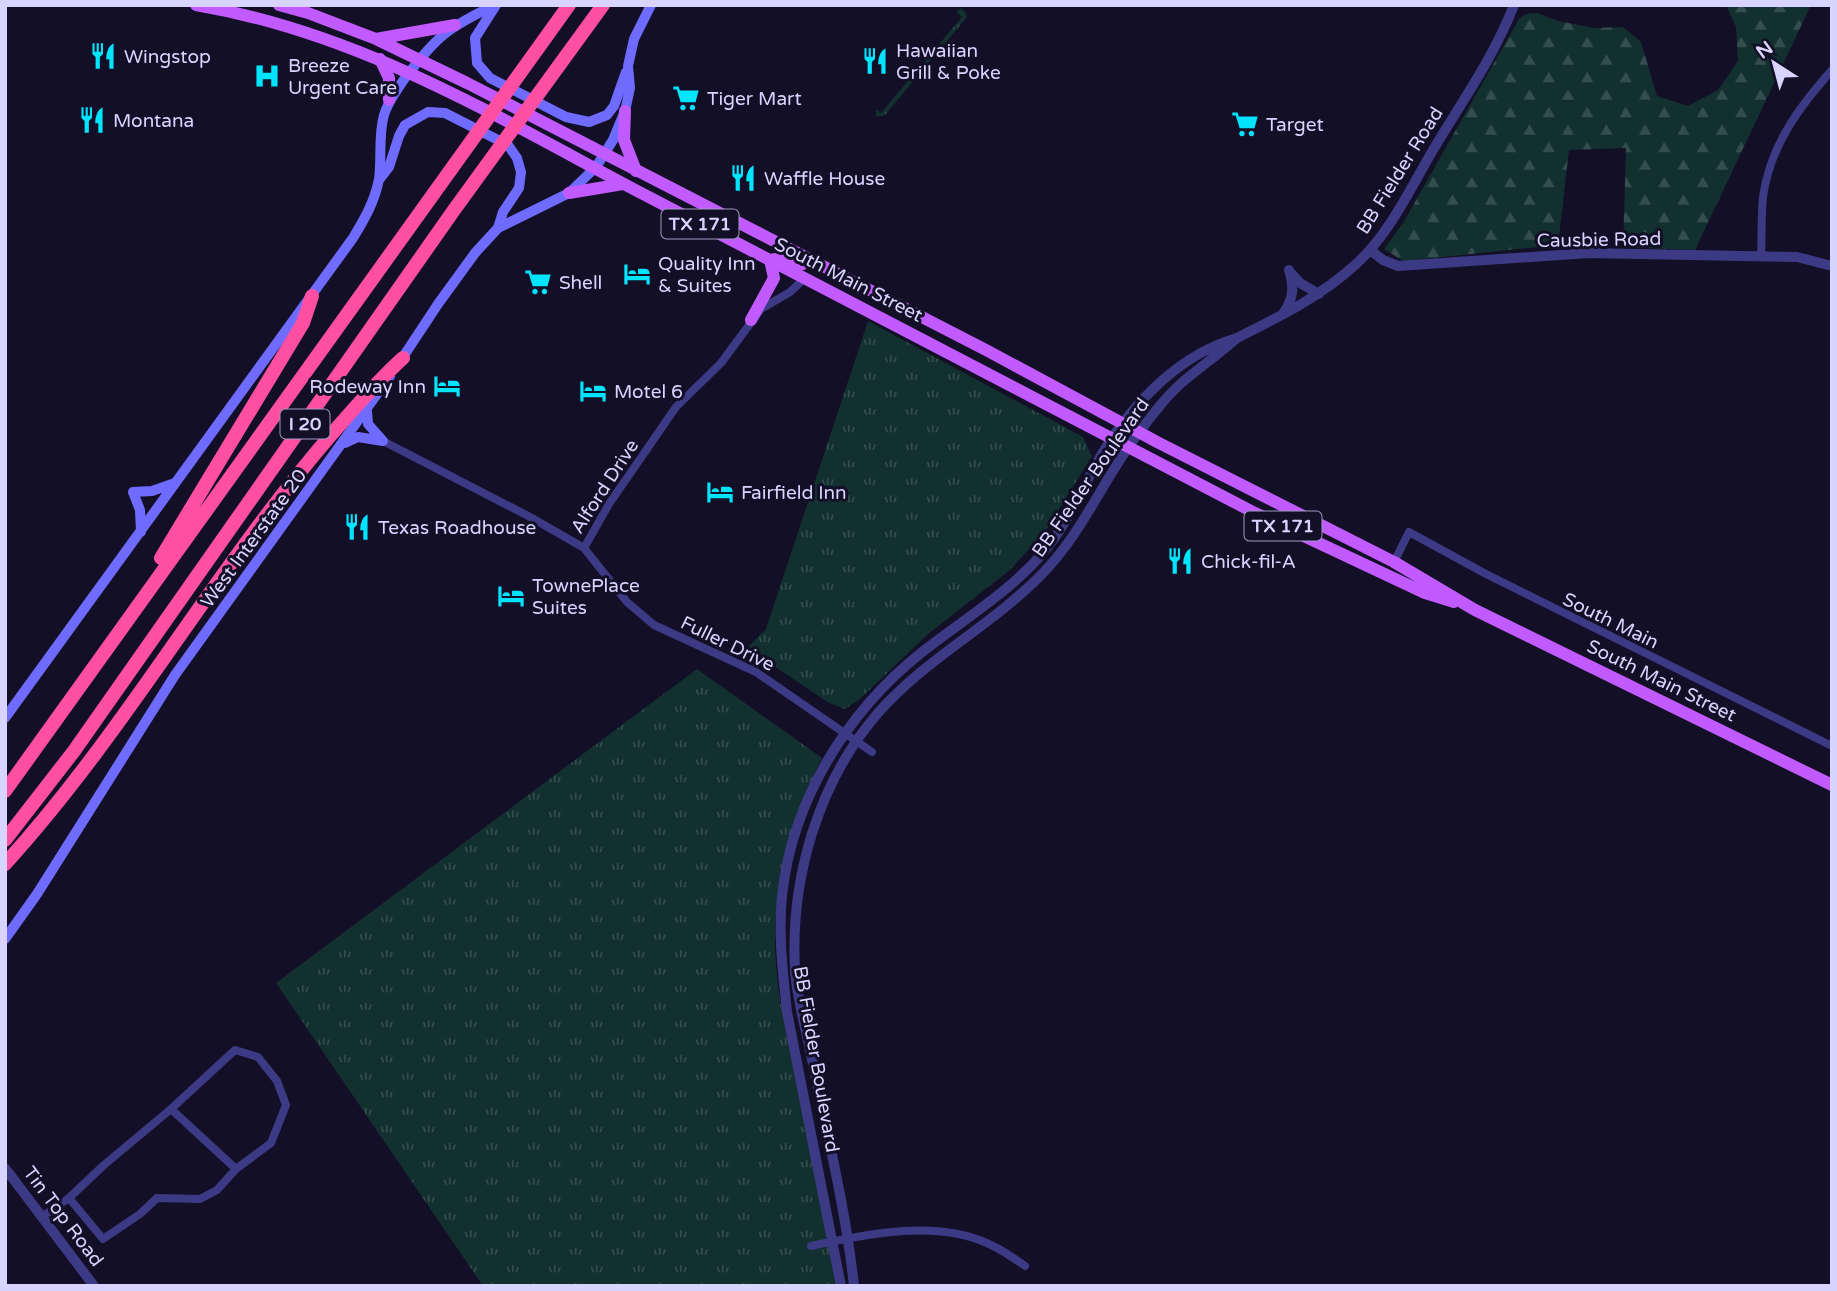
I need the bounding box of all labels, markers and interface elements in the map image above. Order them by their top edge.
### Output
north arrow [1739,28,1809,98]
text: N [1752,37,1777,63]
place label: Hawaiian Grill & Poke [896,40,1001,84]
restaurant icon: Wingstop [88,41,118,71]
place label: Wingstop [124,46,211,68]
restaurant icon: Hawaiian Grill & Poke [860,46,890,76]
place label: Breeze Urgent Care [288,55,397,99]
hospital icon: Breeze Urgent Care [252,61,282,91]
supermarket icon: Tiger Mart [671,83,701,113]
place label: Tiger Mart [707,88,802,110]
street label: BB Fielder Road [1352,103,1448,238]
restaurant icon: Montana [77,105,107,135]
supermarket icon: Target [1230,109,1260,139]
place label: Montana [113,110,194,132]
place label: Target [1266,114,1324,136]
restaurant icon: Waffle House [728,163,758,193]
place label: Waffle House [764,168,885,190]
road number: TX 171 [662,210,738,238]
street label: Causbie Road [1536,228,1662,252]
street label: South Main Street [771,233,926,327]
place label: Quality Inn & Suites [658,253,756,297]
hotel icon: Quality Inn & Suites [622,259,652,289]
supermarket icon: Shell [523,267,553,297]
place label: Shell [559,272,602,294]
hotel icon: Rodeway Inn [432,371,462,401]
place label: Rodeway Inn [309,376,426,398]
hotel icon: Motel 6 [578,376,608,406]
place label: Motel 6 [614,381,683,403]
street label: BB Fielder Boulevard [1028,394,1154,561]
road number: I 20 [280,410,330,438]
street label: Alford Drive [566,435,643,538]
street label: West Interstate 20 [196,465,311,612]
hotel icon: Fairfield Inn [705,477,735,507]
place label: Fairfield Inn [741,482,847,504]
restaurant icon: Texas Roadhouse [342,512,372,542]
road number: TX 171 [1244,512,1322,540]
place label: Texas Roadhouse [378,517,536,539]
restaurant icon: Chick-fil-A [1165,546,1195,576]
place label: Chick-fil-A [1201,551,1296,573]
place label: TownePlace Suites [532,575,640,619]
hotel icon: TownePlace Suites [496,581,526,611]
street label: South Main [1559,588,1662,654]
street label: Fuller Drive [677,612,778,676]
street label: South Main Street [1583,635,1740,727]
street label: BB Fielder Boulevard [789,964,843,1154]
street label: Tin Top Road [19,1162,108,1271]

